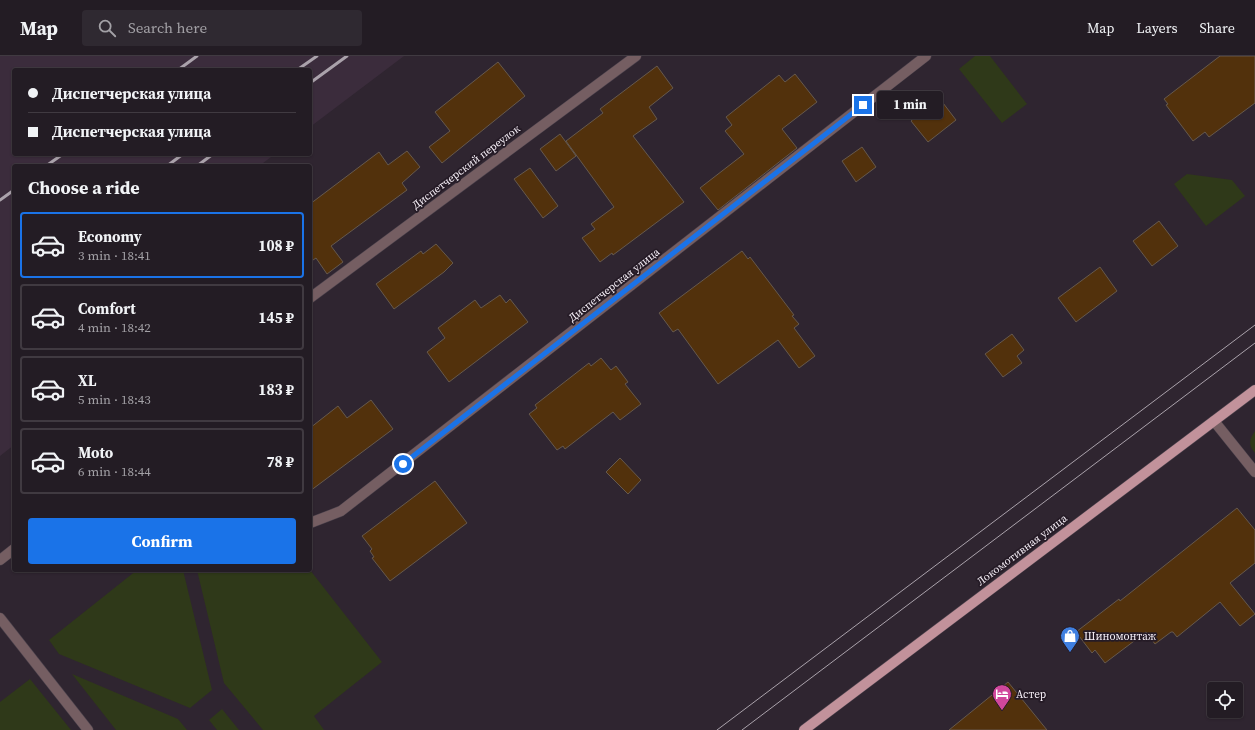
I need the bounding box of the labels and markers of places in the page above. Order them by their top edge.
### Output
shop icon: Шиномонтаж [1059,625,1081,653]
place label: Шиномонтаж [1084,629,1157,644]
hotel icon: Астер [991,683,1013,711]
place label: Астер [1016,687,1046,702]

